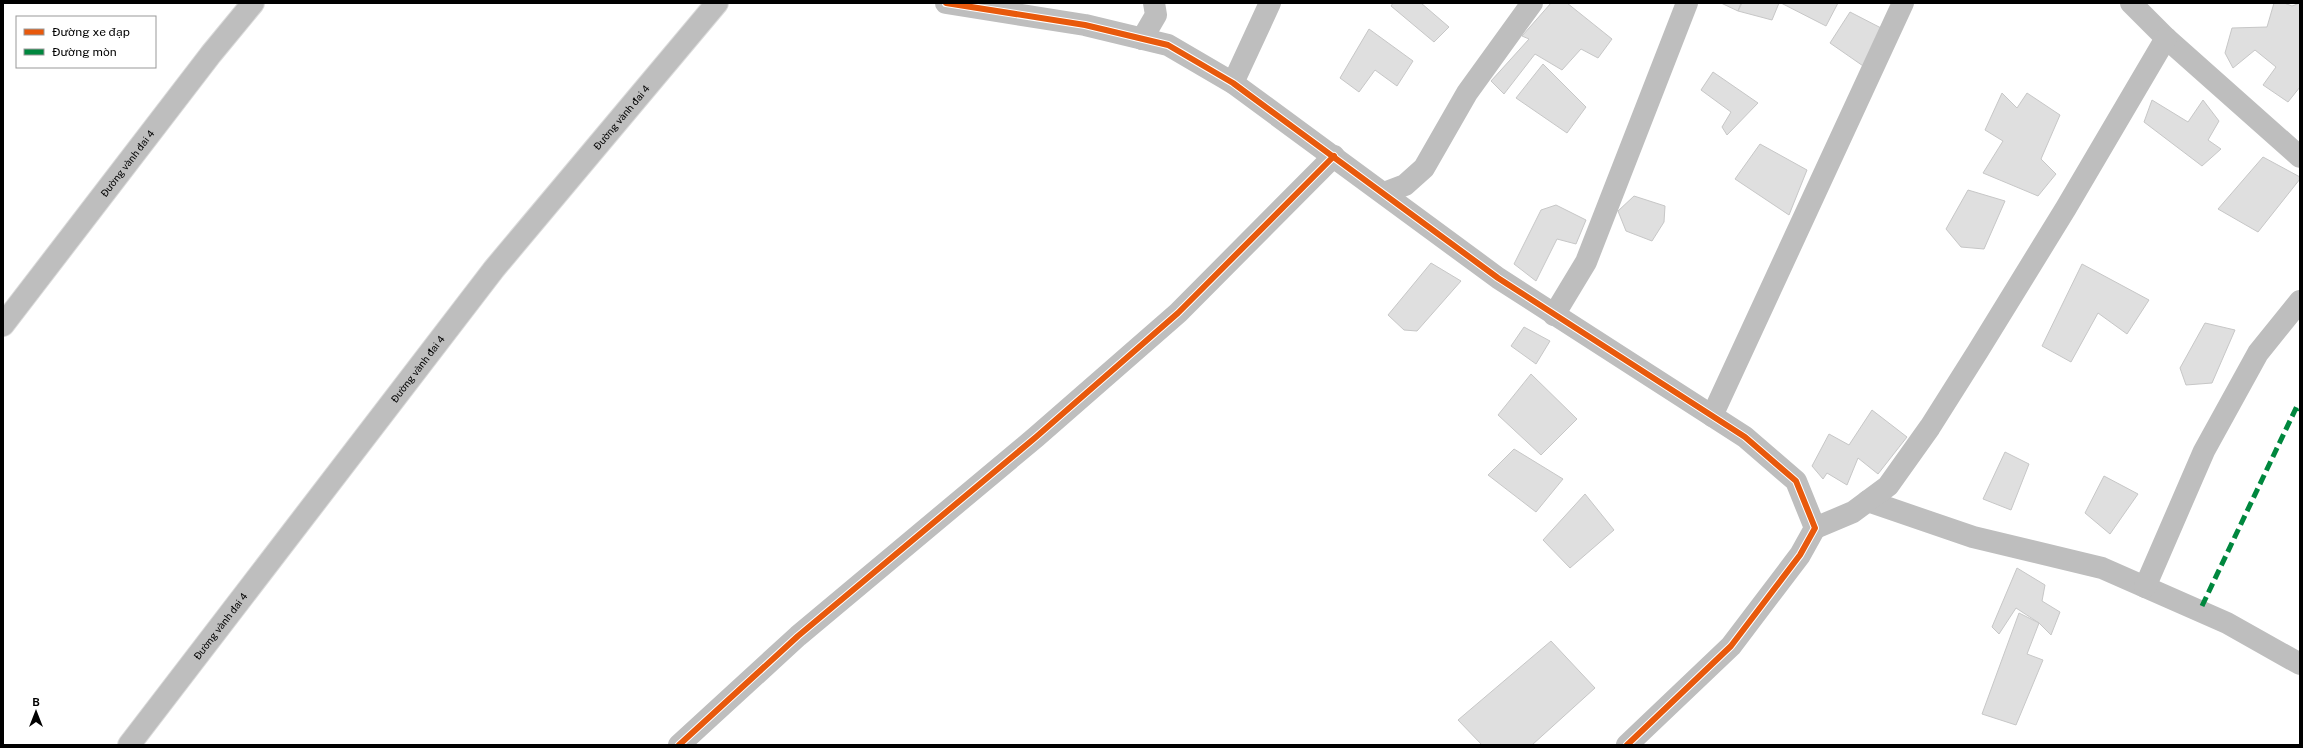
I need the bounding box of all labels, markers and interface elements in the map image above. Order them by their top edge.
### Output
legend [16,16,156,68]
text: Đường xe đạp [52,25,130,39]
text: Đường mòn [52,45,117,59]
street label: Đường vành đai 4 [591,82,652,152]
street label: Đường vành đai 4 [98,127,157,199]
street label: Đường vành đai 4 [388,333,447,405]
street label: Đường vành đai 4 [191,590,250,662]
north arrow [16,692,56,732]
text: B [32,696,40,708]

